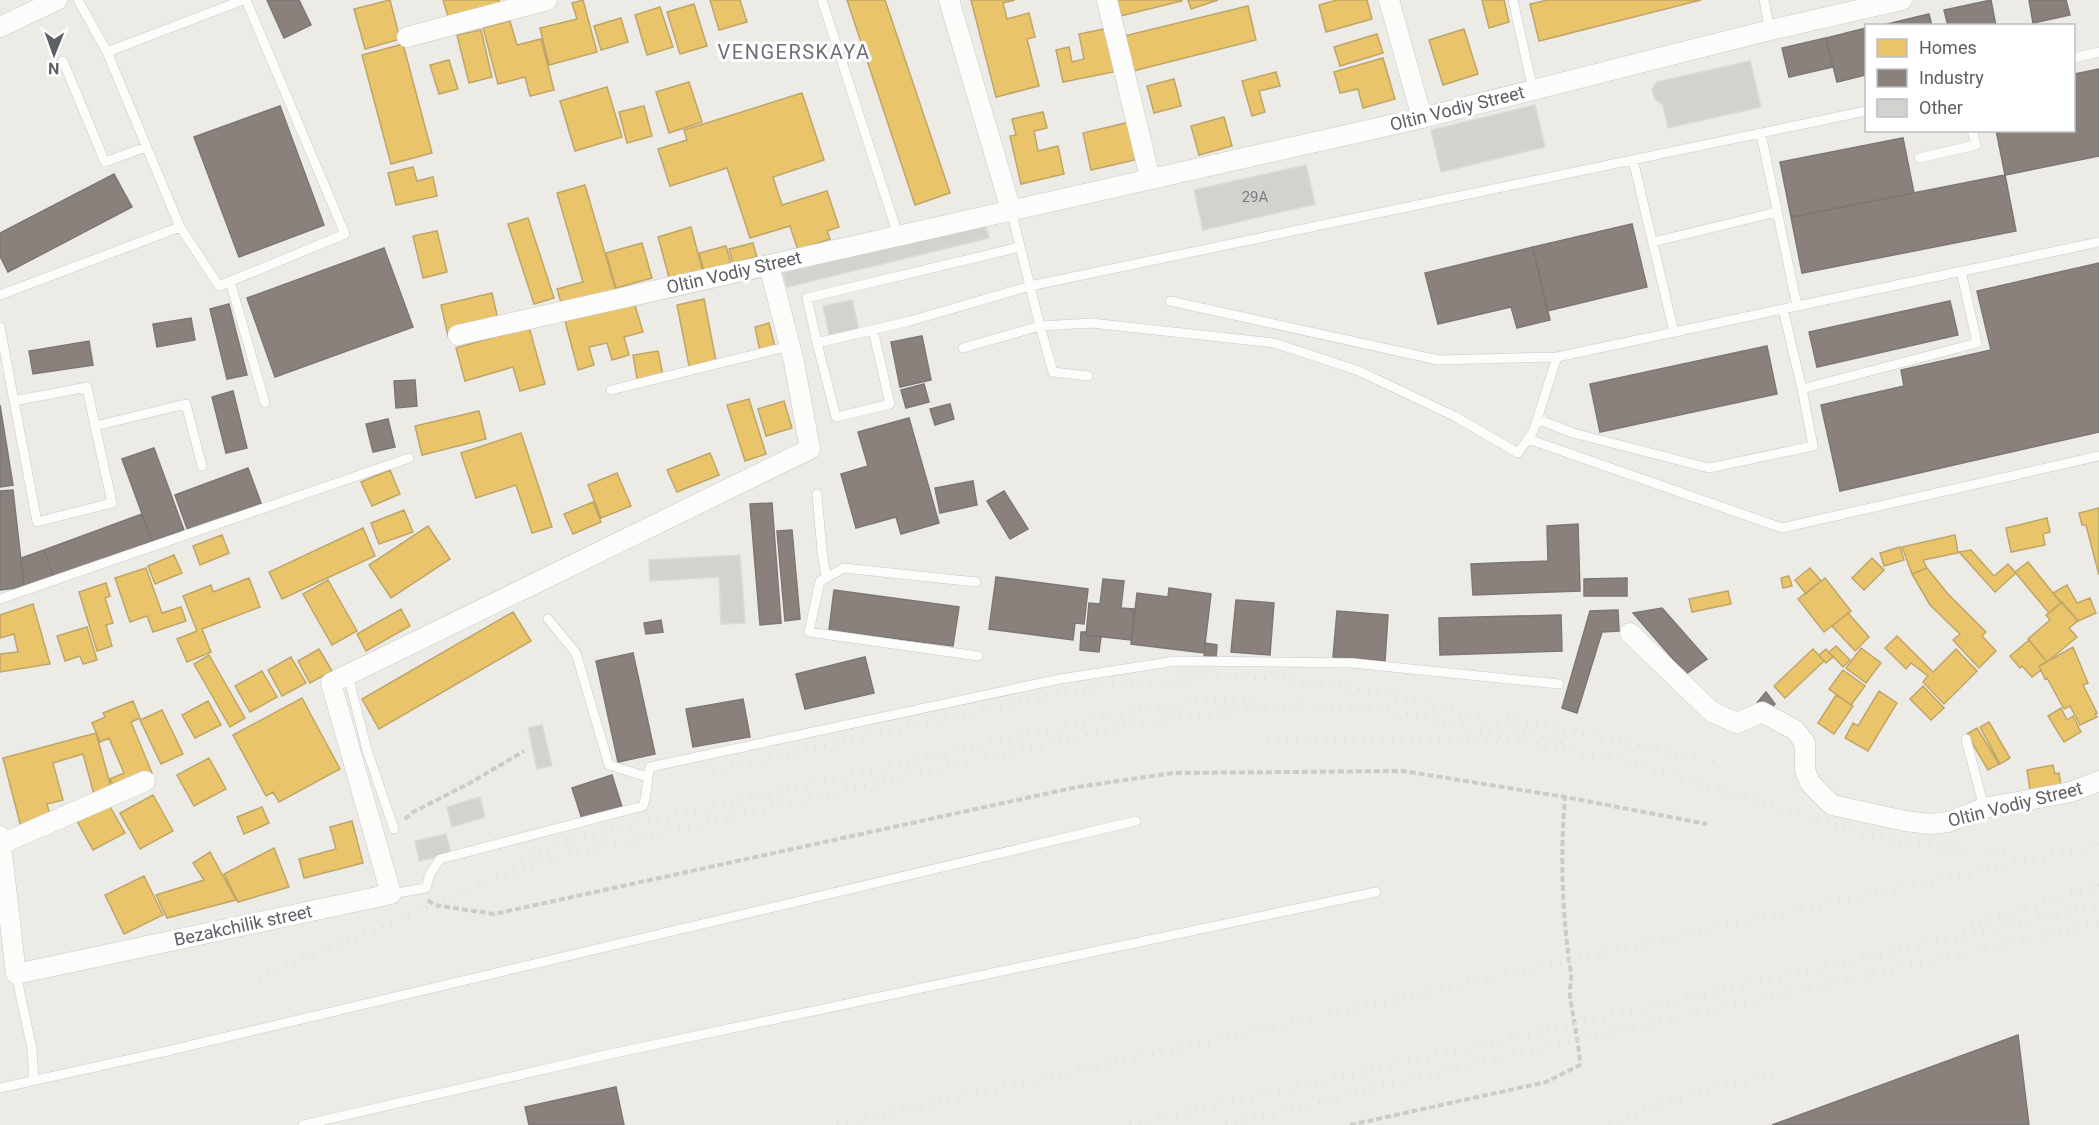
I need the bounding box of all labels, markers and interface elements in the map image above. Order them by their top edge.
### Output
north arrow [24,24,84,84]
legend [1865,24,2075,132]
text: Homes [1919,37,1977,58]
district label: VENGERSKAYA [718,40,870,64]
text: N [48,59,60,78]
text: Industry [1919,67,1984,88]
street label: Oltin Vodiy Street [1388,81,1526,135]
text: Other [1919,97,1963,118]
house number: 29А [1242,188,1269,206]
street label: Oltin Vodiy Street [665,246,804,298]
street label: Oltin Vodiy Street [1946,777,2084,831]
street label: Bezakchilik street [172,900,314,950]

